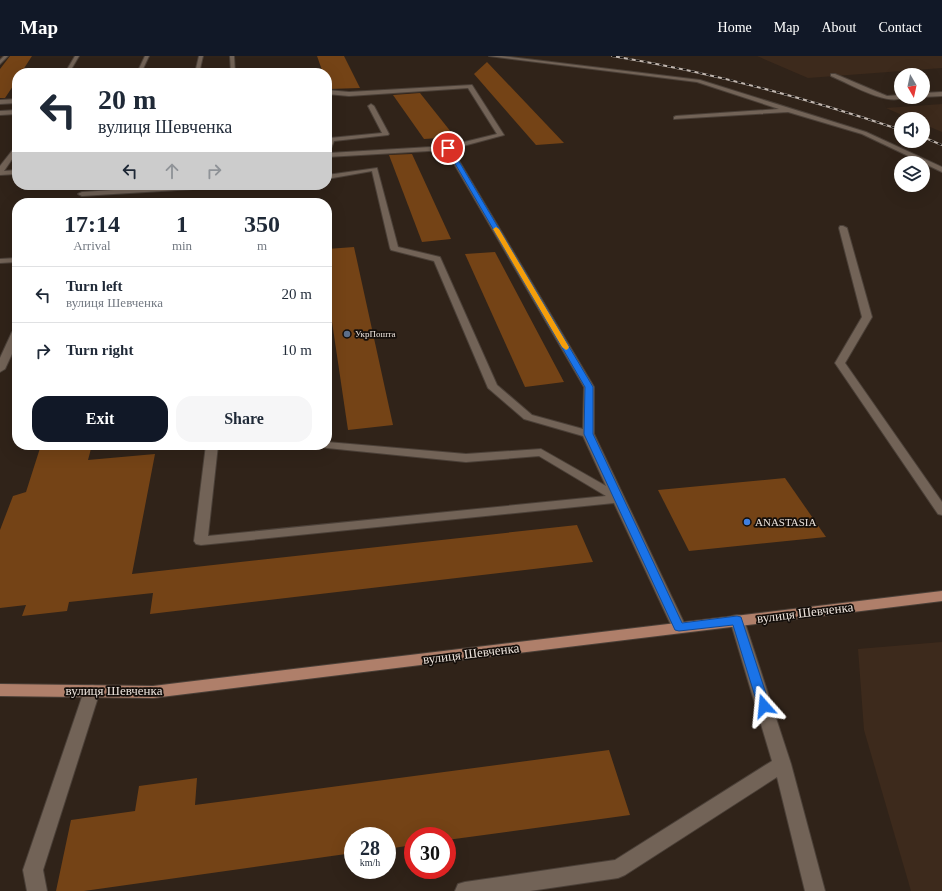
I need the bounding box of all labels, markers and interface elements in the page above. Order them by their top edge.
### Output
text: Map [20,17,58,38]
text: Home [718,20,752,35]
text: Map [774,20,799,35]
text: About [821,20,856,35]
text: Contact [878,20,922,35]
north arrow [894,68,930,104]
map controls [894,68,930,192]
icon: left [32,84,84,136]
text: 20 m [98,84,156,115]
button: sound [894,112,930,148]
text: вулиця Шевченка [98,117,232,137]
pin [431,131,465,165]
icon: arrive [437,137,459,159]
button: layers [894,156,930,192]
icon: left [119,160,141,182]
icon: ahead [161,160,183,182]
icon: right [203,160,225,182]
text: 17:14 [64,211,120,237]
text: 1 [176,211,188,237]
text: 350 [244,211,280,237]
text: Arrival [73,238,111,253]
text: min [172,238,192,253]
text: m [257,238,267,253]
text: Turn left [66,278,123,294]
icon: left [32,284,54,306]
text: 20 m [282,286,312,302]
text: вулиця Шевченка [66,295,163,310]
marker: УкрПошта [342,329,352,339]
place label: УкрПошта [355,329,395,339]
icon: right [32,340,54,362]
text: Turn right [66,342,133,358]
text: 10 m [282,342,312,358]
button: Exit [32,396,168,442]
button: Share [176,396,312,442]
place label: ANASTASIA [755,516,817,528]
marker: ANASTASIA [742,517,752,527]
street label: вулиця Шевченка [756,599,854,626]
street label: вулиця Шевченка [422,640,520,667]
street label: вулиця Шевченка [66,683,163,698]
position arrow [743,685,785,727]
speed limit sign: 30 [404,827,456,879]
text: 28 [360,837,380,859]
text: km/h [360,857,380,868]

